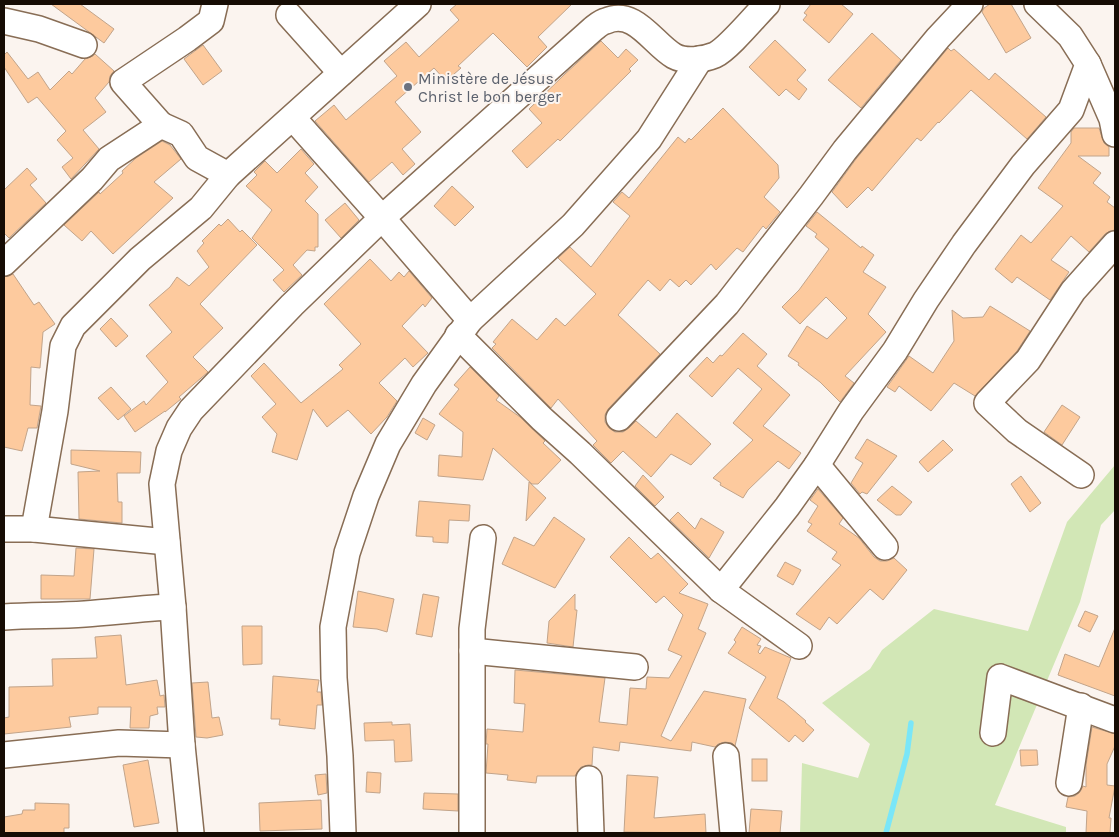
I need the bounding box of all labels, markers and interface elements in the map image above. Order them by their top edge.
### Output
place label: Ministère de Jésus Christ le bon berger [418,69,561,106]
marker: Ministère de Jésus Christ le bon berger [402,81,414,93]

